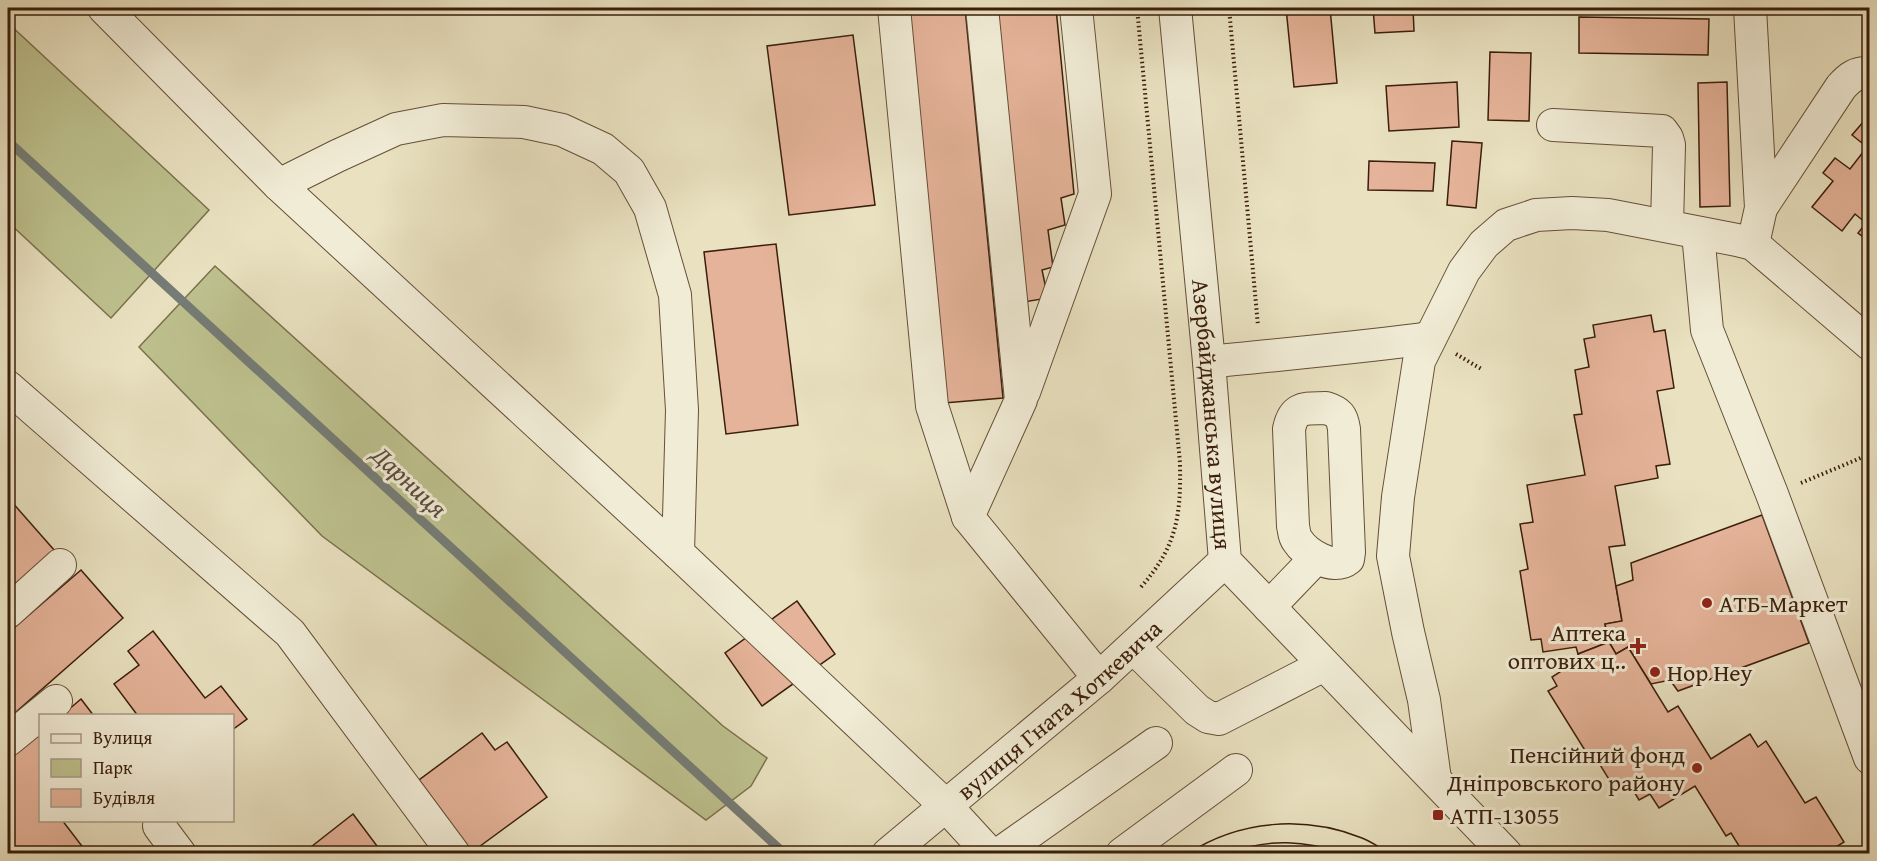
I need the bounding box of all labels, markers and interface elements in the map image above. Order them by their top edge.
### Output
street label: Азербайджанська вулиця [1184,277,1242,551]
water label: Дарниця [362,434,457,527]
place label: АТБ-Маркет [1719,586,1848,621]
marker: АТБ-Маркет [1700,596,1714,610]
street label: вулиця Гната Хоткевича [949,611,1170,807]
place label: Аптека оптових ц‥ [1508,615,1627,678]
marker: Аптека оптових ц‥ [1631,639,1645,653]
place label: Hop Hey [1667,655,1753,690]
marker: Hop Hey [1648,665,1662,679]
legend [39,714,234,822]
text: Вулиця [93,724,152,751]
place label: Пенсійний фонд Дніпровського району [1446,737,1685,800]
text: Парк [93,754,133,781]
marker: Пенсійний фонд Дніпровського району [1690,761,1704,775]
text: Будівля [93,784,155,811]
place label: АТП-13055 [1450,798,1560,833]
marker: АТП-13055 [1431,808,1445,822]

